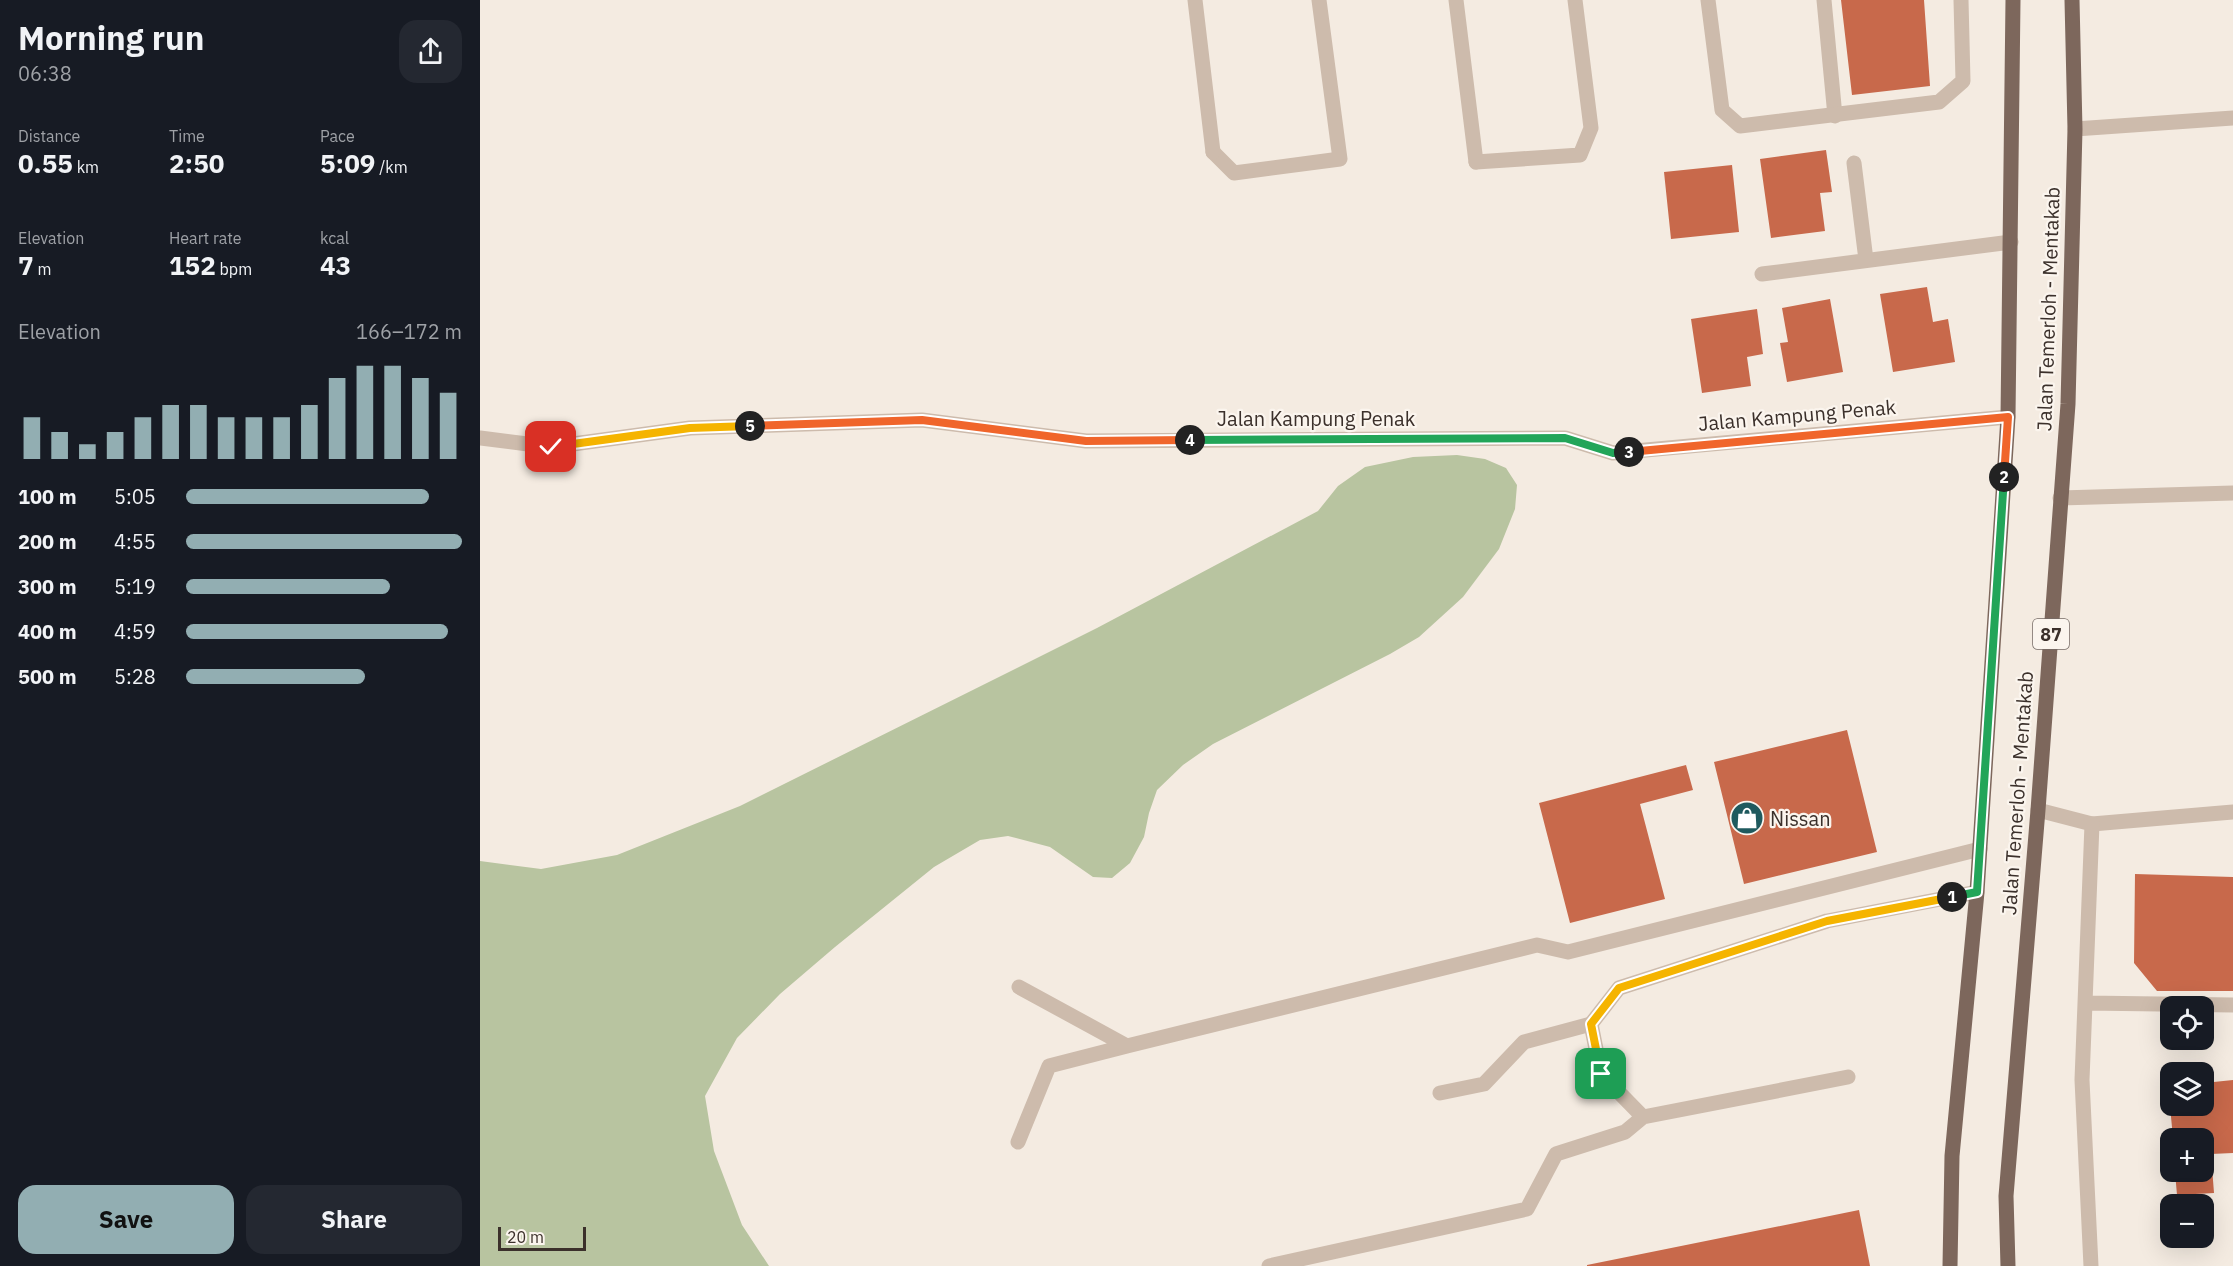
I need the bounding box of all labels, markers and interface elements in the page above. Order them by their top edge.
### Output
text: Morning run [18,16,204,59]
button: share [399,20,462,83]
text: 06:38 [18,60,72,87]
text: Distance [18,126,80,146]
text: Time [169,126,205,146]
text: Pace [320,126,355,146]
text: 0.55 [18,146,73,180]
text: 2:50 [169,146,224,180]
text: 5:09 [320,146,375,180]
text: km [73,157,99,177]
text: /km [375,157,408,177]
street label: Jalan Temerloh - Mentakab [2030,186,2066,432]
text: Elevation [18,228,84,248]
text: Heart rate [169,228,242,248]
text: kcal [320,228,349,248]
text: 7 [18,248,34,282]
text: 152 [169,248,216,282]
text: 43 [320,248,351,282]
text: m [34,259,51,279]
text: bpm [216,259,252,279]
text: Elevation [18,318,101,345]
text: 166–172 m [356,318,462,345]
street label: Jalan Kampung Penak [1697,393,1897,437]
street label: Jalan Kampung Penak [1217,405,1416,432]
pin: 5 [735,411,765,441]
text: 5 [745,416,755,436]
pin [525,421,576,472]
pin: 4 [1175,425,1205,455]
icon: check [534,430,567,463]
text: 4 [1185,430,1195,450]
pin: 3 [1614,437,1644,467]
text: 3 [1624,442,1634,462]
pin: 2 [1989,462,2019,492]
text: 2 [1999,467,2009,487]
text: 100 m [18,483,77,510]
text: 5:05 [114,483,156,510]
text: 200 m [18,528,77,555]
text: 4:55 [114,528,156,555]
text: 300 m [18,573,77,600]
text: 5:19 [114,573,156,600]
text: 400 m [18,618,77,645]
text: 4:59 [114,618,156,645]
road number: 87 [2033,619,2069,649]
text: 500 m [18,663,77,690]
text: 5:28 [114,663,156,690]
street label: Jalan Temerloh - Mentakab [1995,670,2039,916]
shop icon: Nissan [1729,800,1765,836]
place label: Nissan [1770,805,1831,832]
pin: 1 [1937,882,1967,912]
text: 1 [1947,887,1957,907]
map controls [2160,996,2214,1248]
button: locate [2160,996,2214,1050]
pin [1575,1048,1626,1099]
icon: arrive [1584,1057,1617,1090]
button: layers [2160,1062,2214,1116]
button: + [2160,1128,2214,1182]
button: Save [18,1185,234,1254]
button: Share [246,1185,462,1254]
button: − [2160,1194,2214,1248]
scale bar [498,1224,586,1252]
text: 20 m [507,1227,544,1247]

